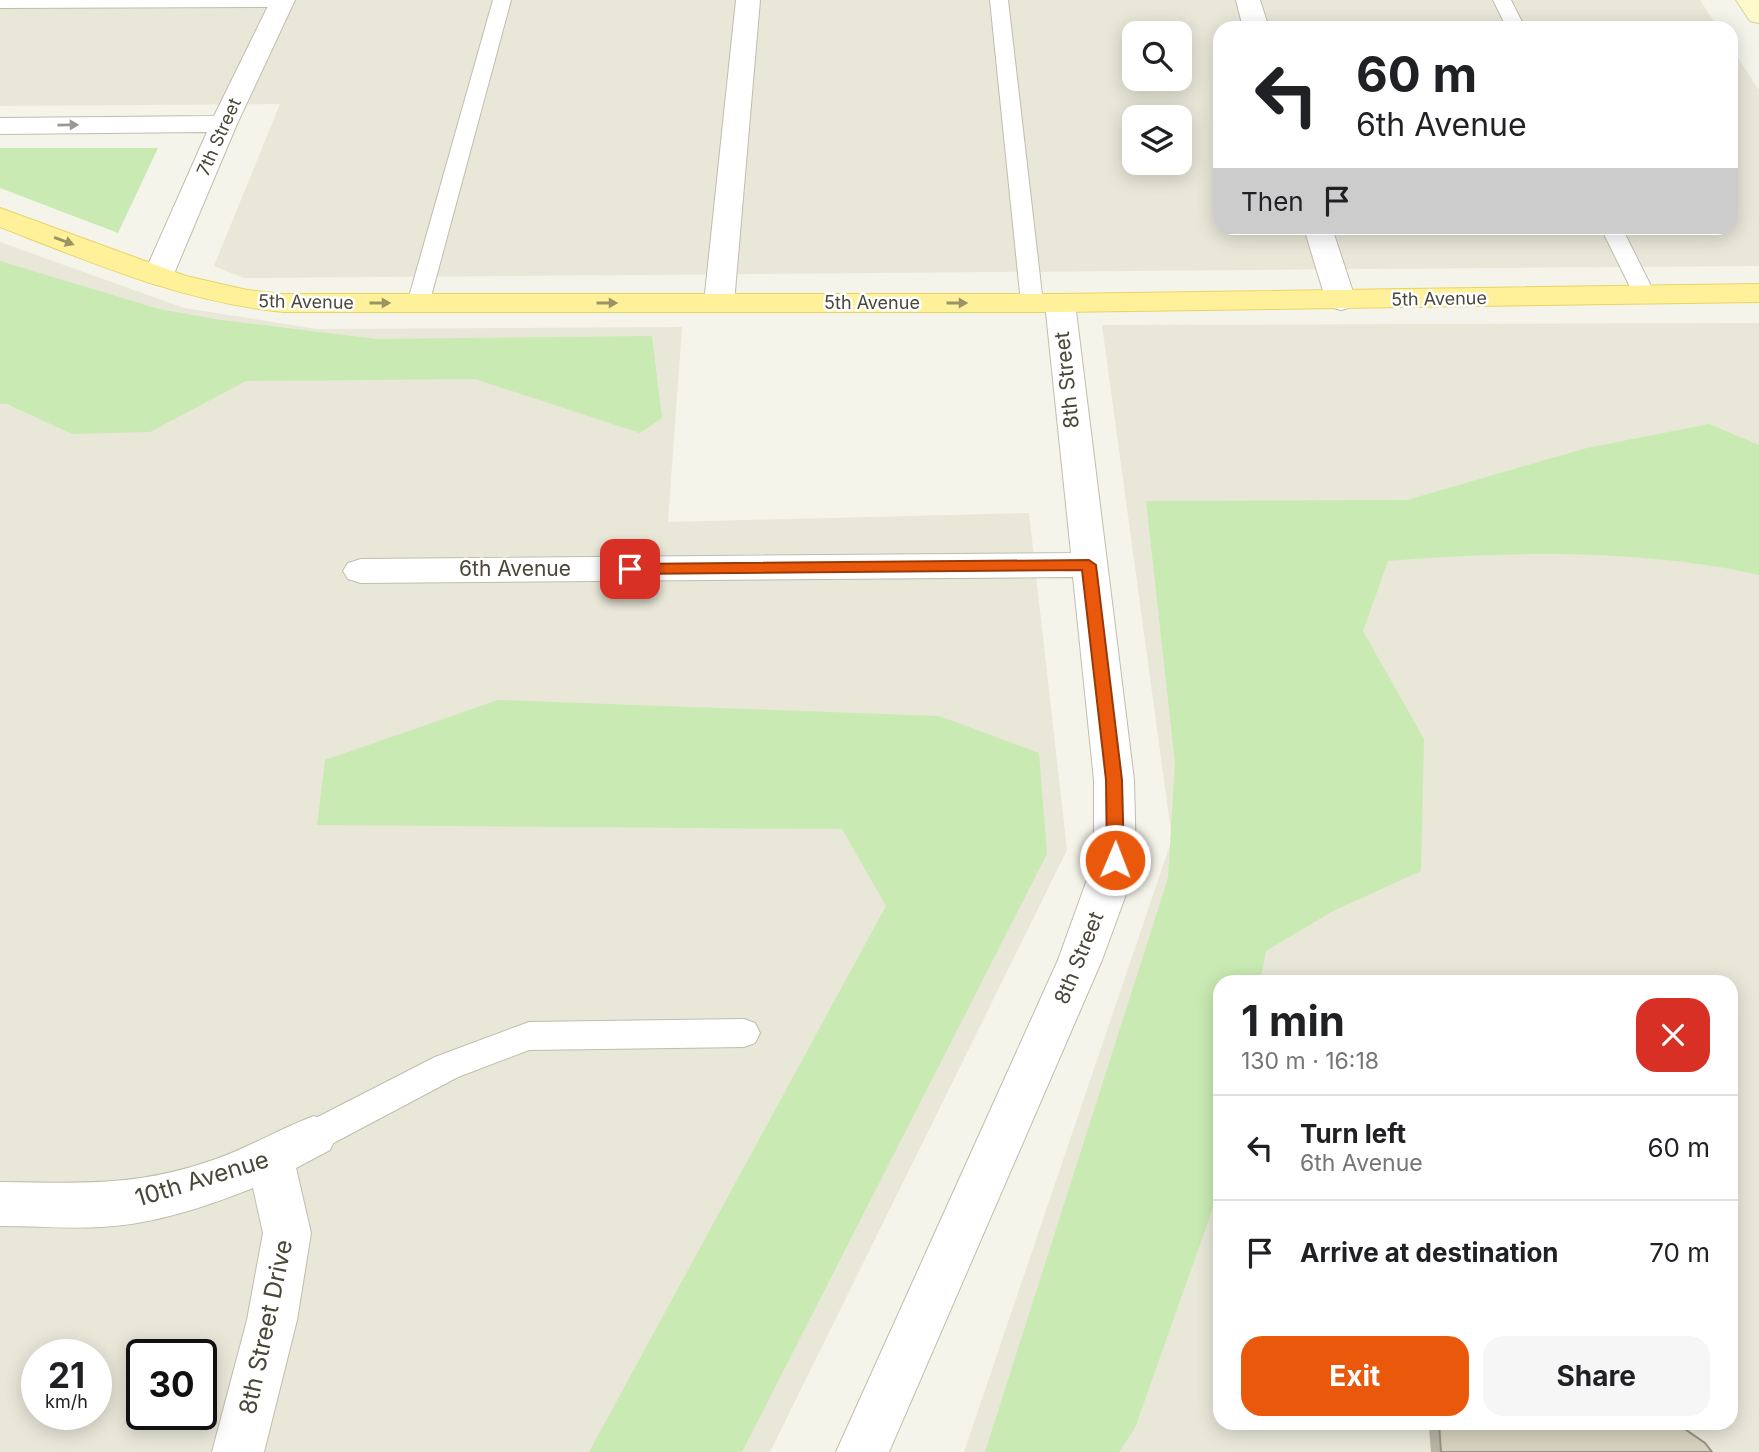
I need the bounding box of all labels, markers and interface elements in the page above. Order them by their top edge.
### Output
map controls [1122,21,1192,175]
button: search [1122,21,1192,91]
text: 60 m [1356,45,1477,104]
icon: left [1241,49,1332,140]
street label: 7th Street [192,95,245,179]
button: layers [1122,105,1192,175]
text: 6th Avenue [1356,105,1527,144]
one-way arrow [57,120,79,131]
icon: arrive [1318,182,1356,220]
text: Then [1241,186,1304,217]
one-way arrow [53,236,74,247]
street label: 5th Avenue [1391,287,1487,310]
street label: 5th Avenue [258,290,354,313]
street label: 5th Avenue [824,292,920,313]
one-way arrow [369,297,391,309]
one-way arrow [596,297,618,309]
one-way arrow [946,297,968,309]
street label: 8th Street [1049,330,1084,430]
pin [600,539,660,599]
icon: arrive [611,550,649,588]
street label: 6th Avenue [459,556,571,581]
position arrow [1078,823,1152,897]
street label: 8th Street [1049,908,1108,1008]
text: 1 min [1241,995,1345,1046]
button: close [1636,998,1710,1072]
text: 130 m · 16:18 [1241,1047,1379,1075]
text: Turn left [1300,1118,1406,1149]
icon: left [1241,1129,1279,1167]
text: 60 m [1647,1132,1710,1163]
street label: 10th Avenue [131,1144,272,1213]
text: 6th Avenue [1300,1149,1423,1177]
icon: arrive [1241,1234,1279,1272]
street label: 8th Street Drive [233,1237,298,1417]
text: Arrive at destination [1300,1237,1559,1268]
text: 70 m [1649,1237,1710,1268]
button: Exit [1241,1336,1469,1416]
button: Share [1483,1336,1710,1416]
speed limit sign: 30 [126,1339,217,1430]
text: 21 [48,1354,85,1396]
text: km/h [45,1391,88,1412]

